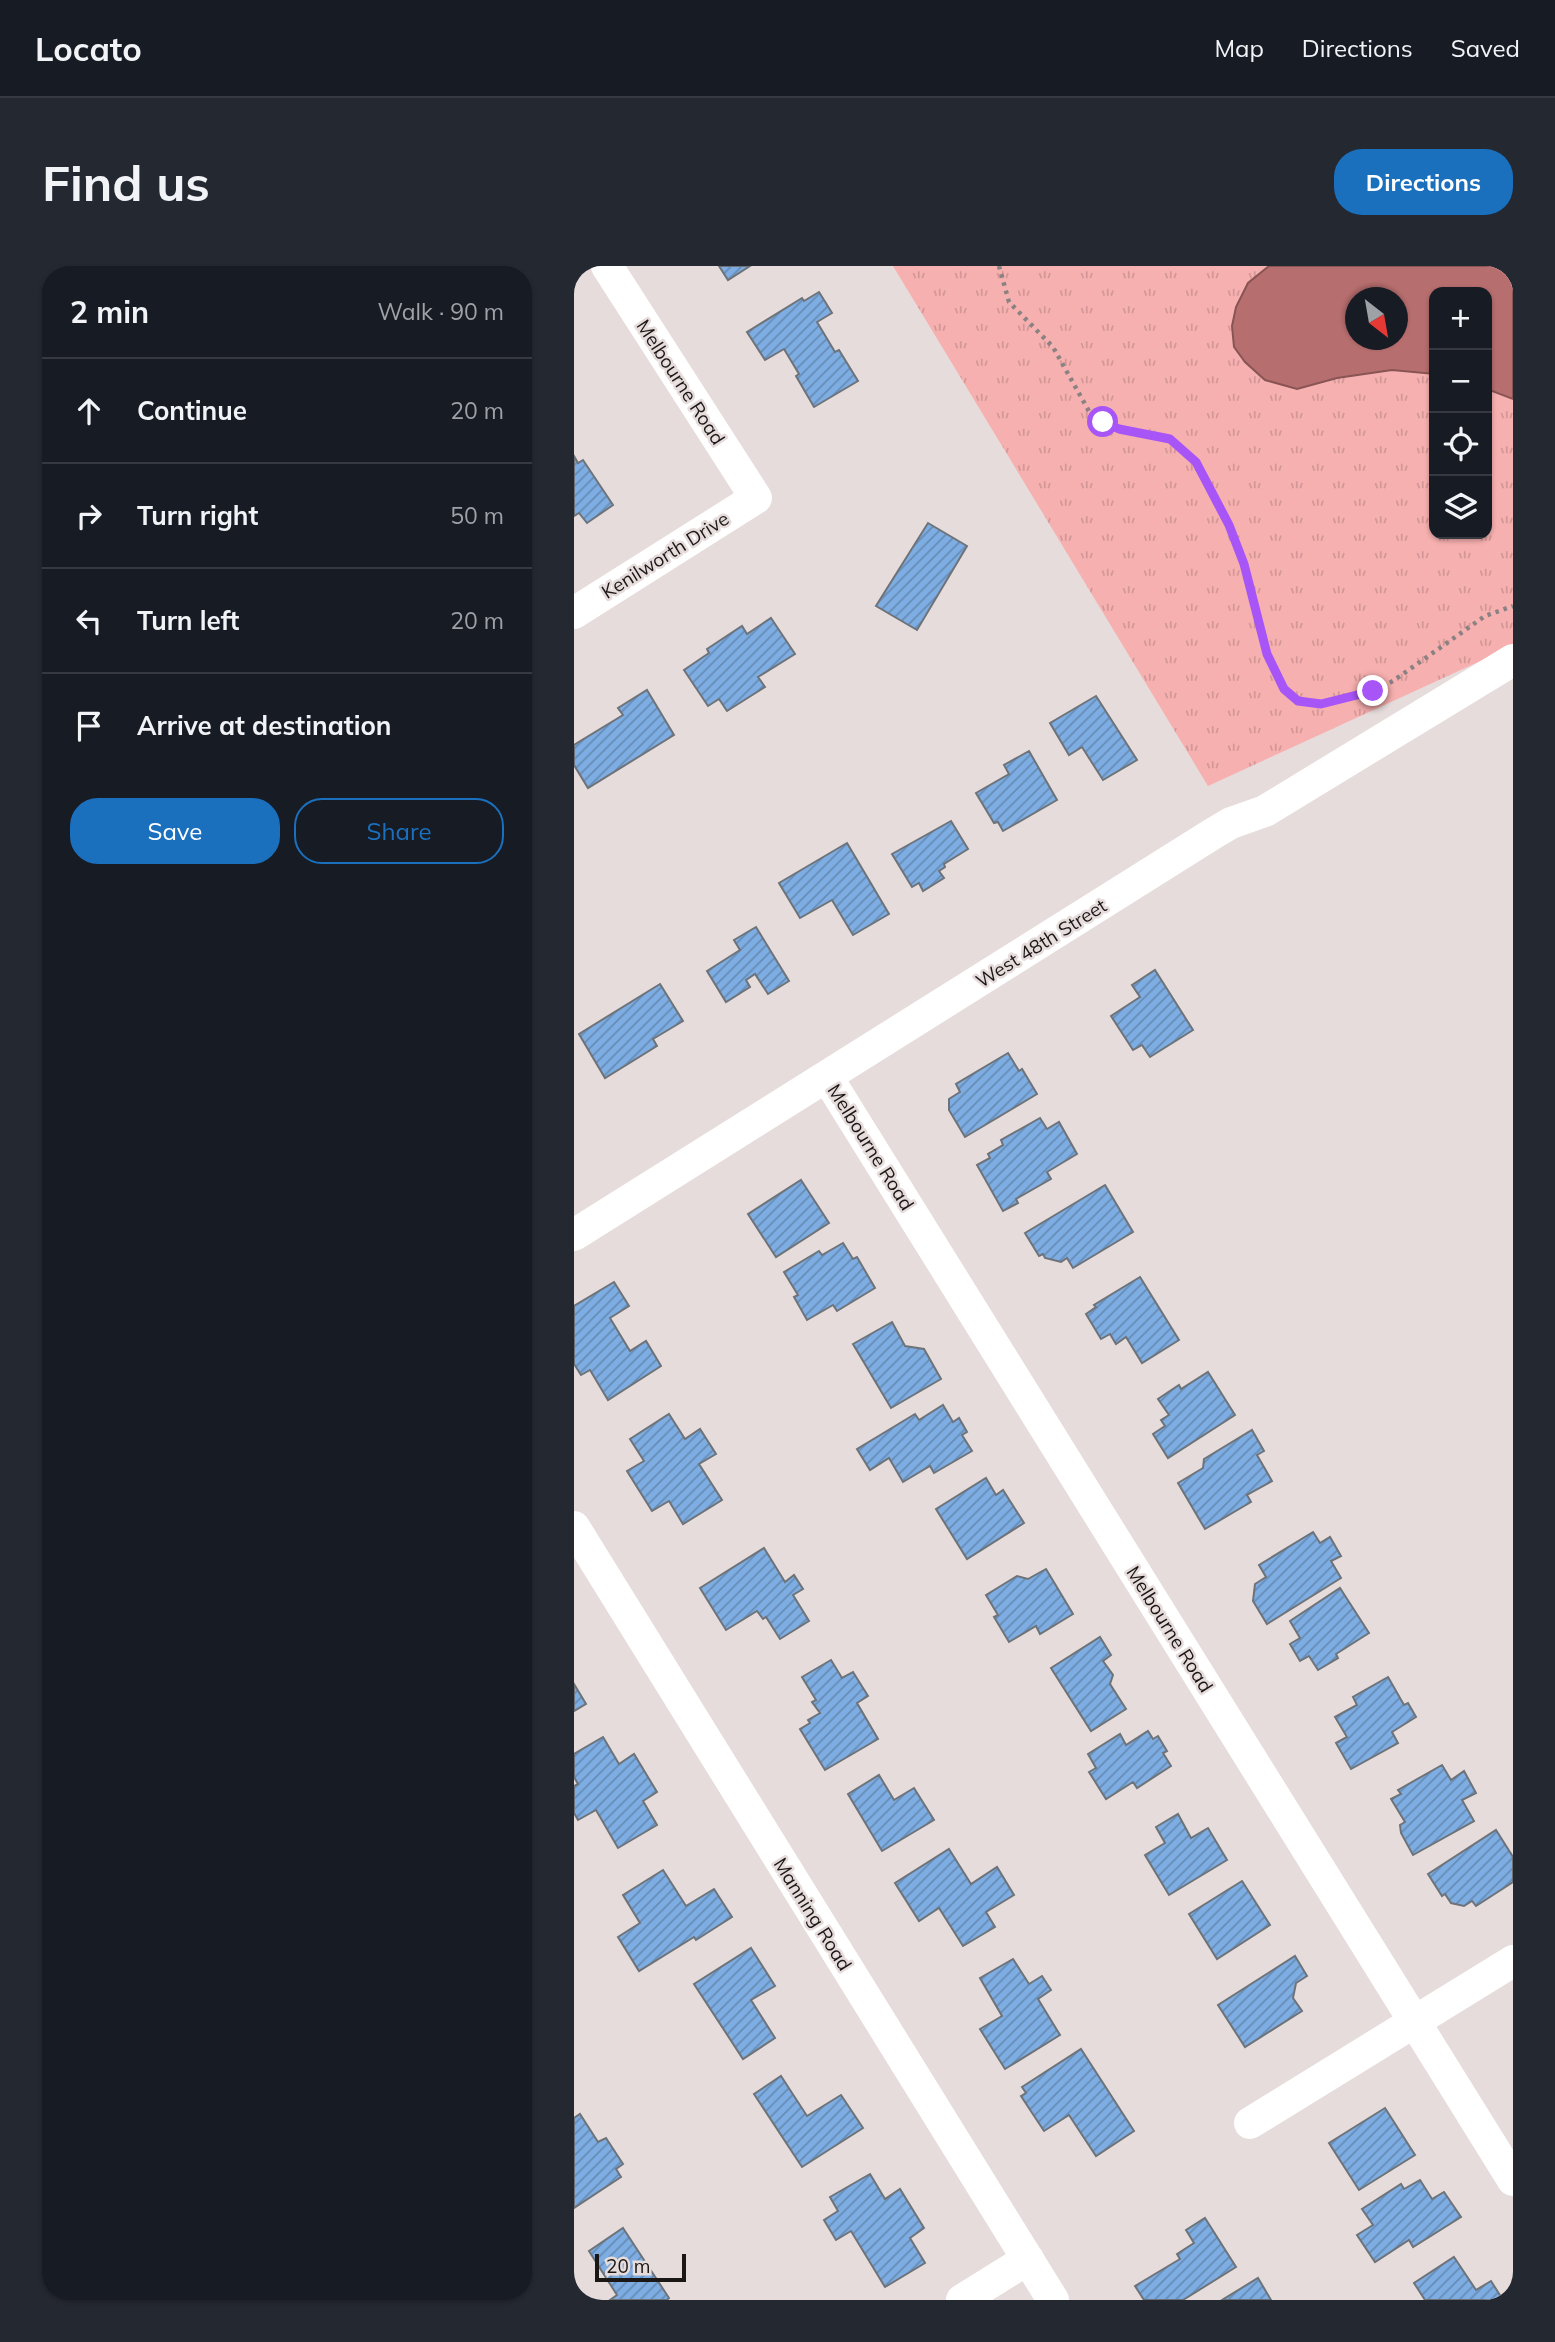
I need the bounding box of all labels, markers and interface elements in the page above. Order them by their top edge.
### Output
text: Locato [35,28,142,69]
text: Map [1214,33,1264,63]
text: Directions [1302,33,1413,63]
text: Saved [1451,33,1520,63]
button: Directions [1334,149,1513,215]
text: Find us [42,152,210,213]
north arrow [1345,287,1408,350]
map controls [1429,287,1492,539]
button: + [1429,287,1492,350]
text: 2 min [70,293,149,331]
text: Walk · 90 m [378,297,504,326]
street label: Melbourne Road [632,315,730,449]
button: − [1429,350,1492,413]
icon: ahead [70,392,108,430]
text: Continue [137,394,247,427]
text: 20 m [450,396,504,425]
route start [1087,406,1118,437]
button: locate [1429,413,1492,476]
button: layers [1429,476,1492,539]
icon: right [70,497,108,535]
text: Turn right [137,499,258,532]
text: 50 m [450,501,504,530]
street label: Kenilworth Drive [597,506,733,604]
icon: left [70,602,108,640]
text: Turn left [137,604,239,637]
text: 20 m [450,606,504,635]
route end [1357,675,1388,706]
icon: arrive [70,707,108,745]
text: Arrive at destination [137,709,392,742]
button: Save [70,798,280,864]
button: Share [294,798,504,864]
street label: West 48th Street [971,893,1111,993]
street label: Melbourne Road [823,1079,919,1215]
street label: Melbourne Road [1122,1561,1218,1697]
street label: Manning Road [769,1853,857,1975]
scale bar [595,2251,686,2283]
text: 20 m [606,2254,650,2278]

